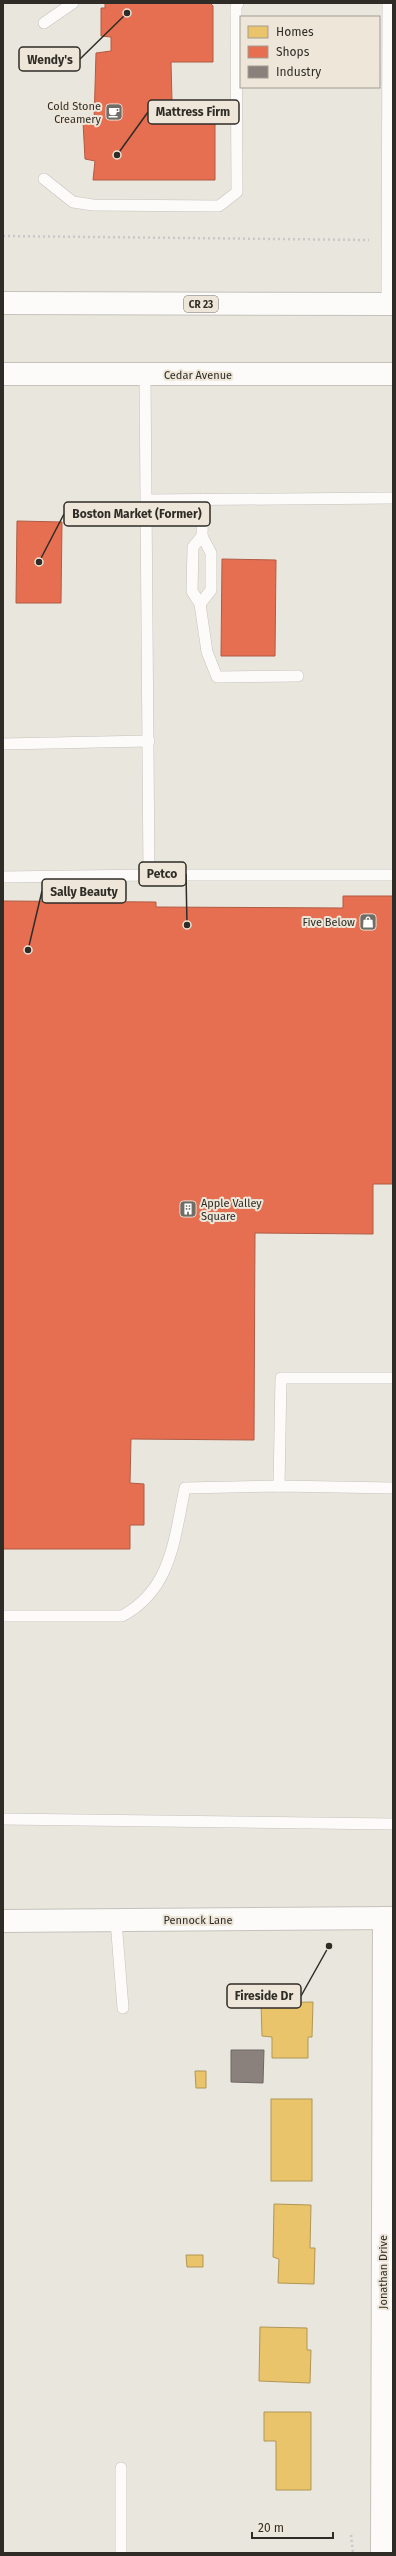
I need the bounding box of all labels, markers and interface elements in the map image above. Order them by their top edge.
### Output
legend [240,16,380,88]
text: Homes [276,25,314,39]
text: Shops [276,45,310,59]
callout: Wendy's [19,47,80,71]
text: Wendy's [27,53,73,67]
text: Industry [276,65,321,79]
place label: Cold Stone Creamery [47,100,102,126]
callout: Mattress Firm [148,100,239,124]
cafe icon: Cold Stone Creamery [104,102,124,122]
text: Mattress Firm [156,105,230,119]
road number: CR 23 [184,296,218,312]
street label: Cedar Avenue [164,369,232,382]
callout: Boston Market (Former) [64,502,210,526]
text: Boston Market (Former) [72,507,202,521]
callout: Petco [139,862,186,886]
text: Petco [147,867,177,881]
callout: Sally Beauty [42,879,126,903]
text: Sally Beauty [50,885,119,899]
shop icon: Five Below [358,912,378,932]
place label: Five Below [302,916,355,929]
place label: Apple Valley Square [201,1197,262,1223]
building icon: Apple Valley Square [178,1199,198,1219]
street label: Pennock Lane [164,1914,232,1927]
callout: Fireside Dr [227,1984,301,2008]
text: Fireside Dr [235,1989,293,2003]
street label: Jonathan Drive [377,2235,390,2309]
scale bar [252,2514,333,2540]
text: 20 m [258,2521,284,2535]

